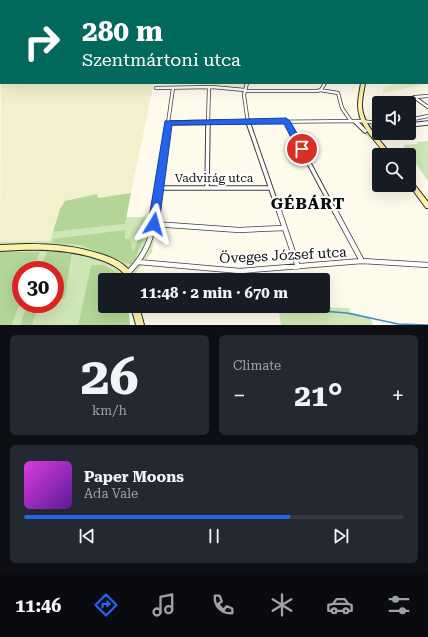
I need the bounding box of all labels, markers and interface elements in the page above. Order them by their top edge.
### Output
text: 280 m [82,15,163,48]
icon: right [16,16,68,68]
text: Szentmártoni utca [82,49,241,70]
map controls [372,96,416,192]
button: sound [372,96,416,140]
pin [285,132,319,166]
icon: arrive [291,138,313,160]
button: search [372,148,416,192]
street label: Vadvirág utca [175,171,254,185]
district label: GÉBÁRT [271,194,345,213]
position arrow [133,203,175,245]
street label: Öveges József utca [219,244,347,266]
speed limit sign: 30 [12,261,64,313]
text: 11:48 · 2 min · 670 m [140,284,288,302]
text: 26 [80,346,139,407]
text: Climate [233,358,281,373]
text: 21° [294,378,343,413]
text: − [233,383,245,408]
text: + [392,383,404,408]
text: km/h [92,403,127,418]
text: Paper Moons [84,468,184,486]
text: Ada Vale [84,486,138,501]
icon: previous [76,525,98,547]
icon: pause [203,525,225,547]
icon: next [330,525,352,547]
icon: directions [92,591,120,619]
icon: music [150,591,178,619]
icon: phone [209,591,237,619]
icon: climate [268,591,296,619]
icon: car [326,591,354,619]
icon: filters [385,591,413,619]
text: 11:46 [15,595,61,616]

